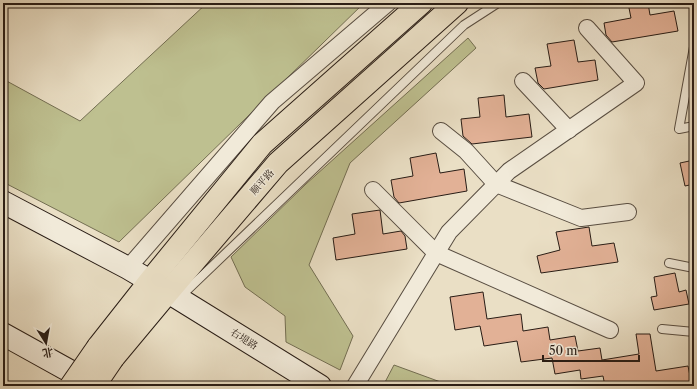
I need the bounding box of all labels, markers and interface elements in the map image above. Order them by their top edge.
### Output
street label: 顺平路 [247,166,277,198]
north arrow [26,323,66,363]
street label: 右堤路 [228,326,260,352]
scale bar [543,337,639,363]
text: 50 m [549,343,578,358]
text: 北 [41,345,55,361]

